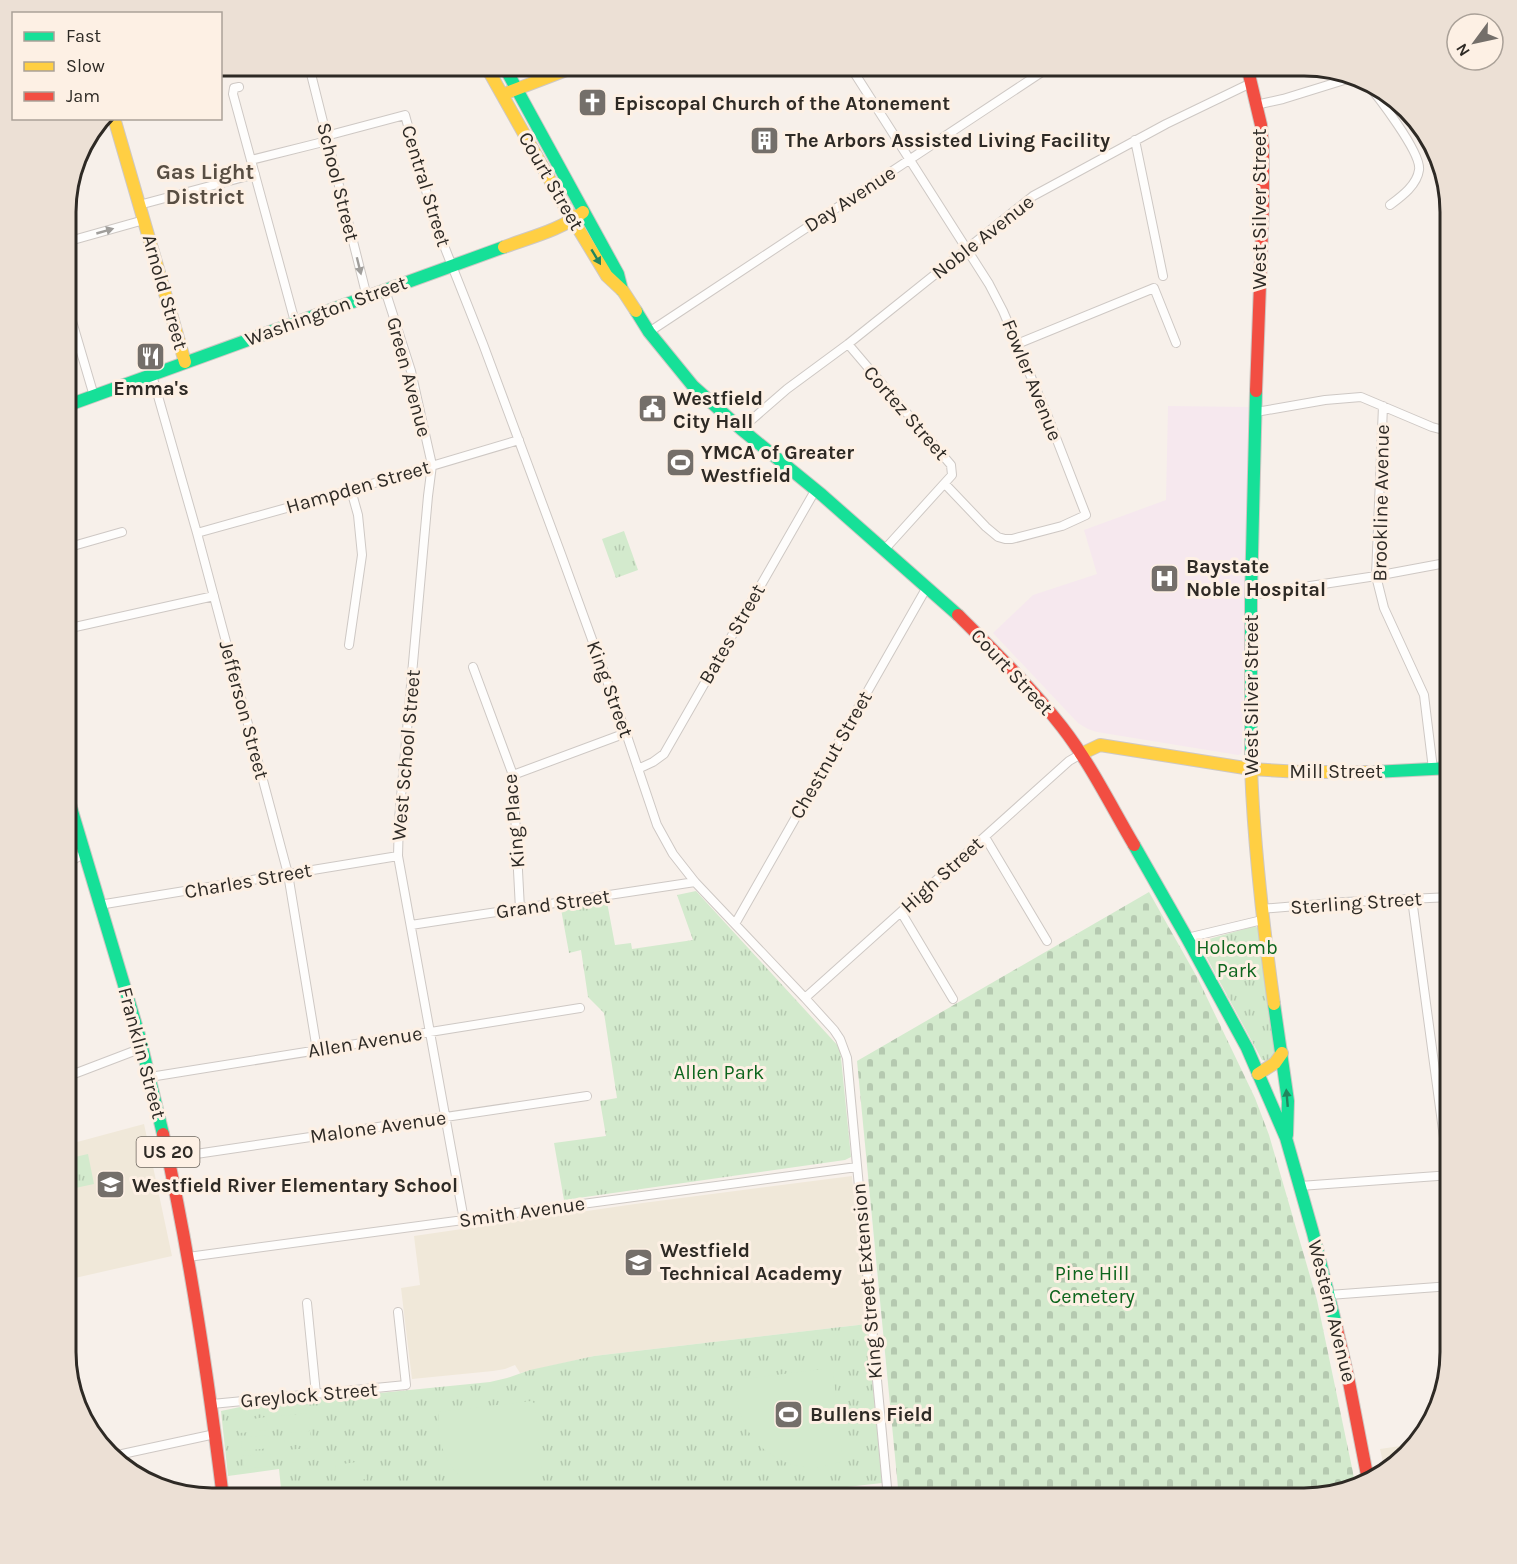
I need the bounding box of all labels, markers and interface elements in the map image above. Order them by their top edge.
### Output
legend [12,12,222,120]
north arrow [1445,12,1505,72]
text: Fast [66,25,101,47]
text: N [1452,40,1474,60]
text: Slow [66,55,105,77]
text: Jam [66,85,100,107]
church icon: Episcopal Church of the Atonement [577,87,609,119]
place label: Episcopal Church of the Atonement [614,92,950,115]
street label: School Street [312,120,364,244]
street label: Central Street [397,123,455,250]
building icon: The Arbors Assisted Living Facility [748,124,780,156]
street label: Court Street [514,128,589,235]
street label: West Silver Street [1248,128,1271,290]
place label: The Arbors Assisted Living Facility [785,129,1110,152]
district label: Gas Light District [156,159,254,210]
street label: Day Avenue [800,161,900,237]
street label: Noble Avenue [927,190,1039,284]
one-way arrow [96,226,114,235]
street label: Arnold Street [138,232,193,353]
one-way arrow [590,249,601,265]
one-way arrow [354,256,364,275]
street label: Washington Street [242,271,410,351]
street label: Green Avenue [382,314,436,440]
street label: Fowler Avenue [997,316,1067,444]
restaurant icon: Emma's [135,341,167,373]
street label: Cortez Street [859,361,953,465]
place label: Emma's [113,377,189,400]
place label: Westfield City Hall [673,387,763,433]
public building icon: Westfield City Hall [636,393,668,425]
street label: Brookline Avenue [1368,424,1394,582]
place label: YMCA of Greater Westfield [701,441,854,487]
sports icon: YMCA of Greater Westfield [664,447,696,479]
street label: Hampden Street [283,455,433,519]
place label: Baystate Noble Hospital [1186,555,1326,601]
hospital icon: Baystate Noble Hospital [1149,562,1181,594]
street label: Bates Street [694,580,770,688]
street label: West Silver Street [1240,614,1263,776]
street label: Court Street [966,624,1058,720]
street label: Jefferson Street [214,638,274,782]
street label: King Street [582,638,638,741]
street label: West School Street [387,668,425,842]
street label: Chestnut Street [785,686,877,823]
street label: Mill Street [1289,760,1383,783]
street label: King Place [498,773,530,869]
street label: High Street [896,832,988,918]
street label: Charles Street [183,858,314,903]
street label: Grand Street [495,885,612,923]
street label: Sterling Street [1290,887,1423,919]
park label: Holcomb Park [1196,936,1278,982]
street label: Franklin Street [113,985,171,1122]
street label: Allen Avenue [306,1022,424,1062]
park label: Allen Park [674,1061,764,1084]
one-way arrow [1282,1088,1291,1107]
street label: Malone Avenue [308,1106,448,1148]
road number: US 20 [136,1137,200,1167]
school or university icon: Westfield River Elementary School [95,1169,127,1201]
place label: Westfield River Elementary School [132,1174,458,1197]
street label: King Street Extension [847,1182,887,1380]
street label: Smith Avenue [458,1192,586,1232]
street label: Western Avenue [1303,1238,1361,1384]
place label: Westfield Technical Academy [660,1239,842,1285]
school or university icon: Westfield Technical Academy [623,1246,655,1278]
park label: Pine Hill Cemetery [1049,1262,1135,1308]
street label: Greylock Street [240,1378,379,1412]
sports icon: Bullens Field [773,1398,805,1430]
place label: Bullens Field [810,1403,933,1426]

